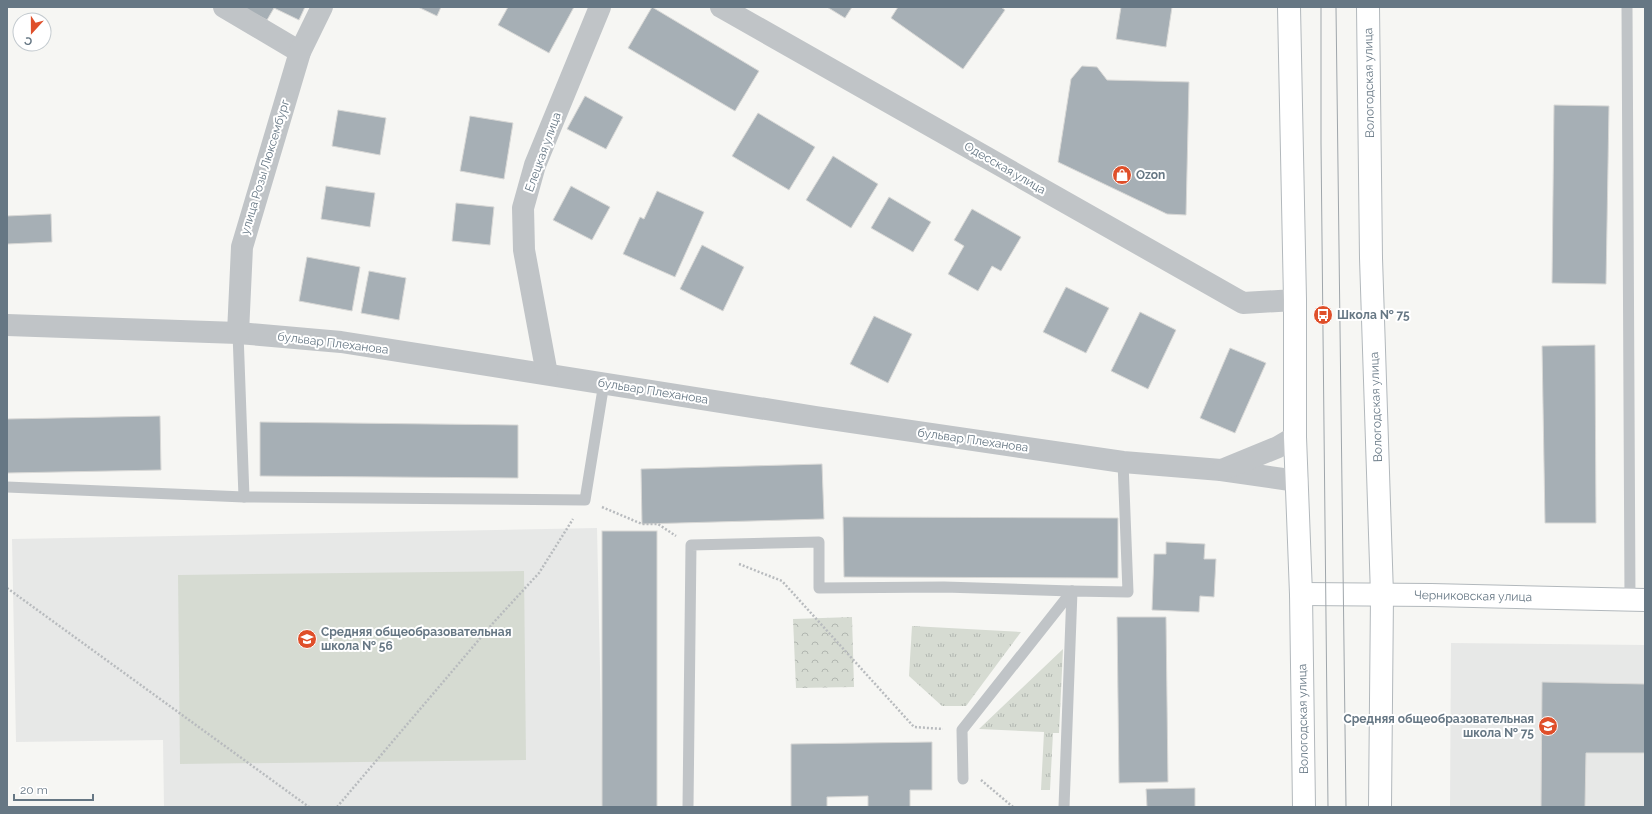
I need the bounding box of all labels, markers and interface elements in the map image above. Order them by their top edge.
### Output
north arrow [12,12,52,52]
street label: Вологодская улица [1361,28,1377,138]
text: С [22,33,34,48]
street label: улица Розы Люксембург [238,98,292,236]
street label: Елецкая улица [522,110,564,194]
street label: Одесская улица [962,139,1048,197]
shop icon: Ozon [1111,164,1133,186]
place label: Ozon [1136,168,1165,182]
bus stop icon: Школа № 75 [1312,304,1334,326]
place label: Школа № 75 [1337,308,1410,322]
street label: бульвар Плеханова [277,329,389,357]
street label: Вологодская улица [1367,352,1385,462]
street label: бульвар Плеханова [597,375,709,407]
street label: бульвар Плеханова [917,425,1029,455]
street label: Черниковская улица [1414,588,1532,604]
place label: Средняя общеобразовательная школа № 56 [321,625,511,653]
school or university icon: Средняя общеобразовательная школа № 56 [296,628,318,650]
street label: Вологодская улица [1295,664,1311,774]
place label: Средняя общеобразовательная школа № 75 [1344,712,1534,740]
school or university icon: Средняя общеобразовательная школа № 75 [1537,715,1559,737]
scale bar [14,776,93,802]
text: 20 m [20,783,48,797]

